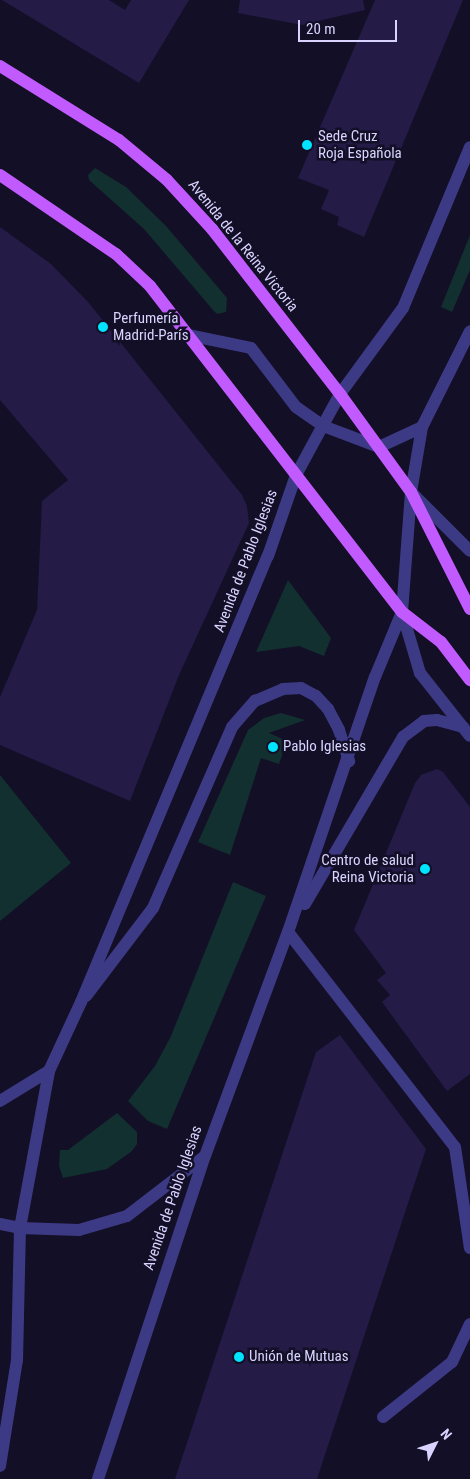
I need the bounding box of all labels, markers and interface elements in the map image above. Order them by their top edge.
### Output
scale bar [300,10,399,42]
text: 20 m [306,20,336,38]
place label: Sede Cruz Roja Española [318,127,402,162]
marker: Sede Cruz Roja Española [300,138,314,152]
street label: Avenida de la Reina Victoria [184,176,302,316]
place label: Perfumería Madrid-París [113,309,188,344]
marker: Perfumería Madrid-París [97,321,109,333]
street label: Avenida de Pablo Iglesias [210,487,282,635]
place label: Pablo Iglesias [283,738,366,756]
marker: Pablo Iglesias [267,741,279,753]
place label: Centro de salud Reina Victoria [321,851,414,886]
marker: Centro de salud Reina Victoria [418,862,432,876]
street label: Avenida de Pablo Iglesias [140,1123,206,1273]
place label: Unión de Mutuas [249,1348,349,1366]
marker: Unión de Mutuas [233,1351,245,1363]
north arrow [410,1419,460,1469]
text: N [437,1426,455,1443]

